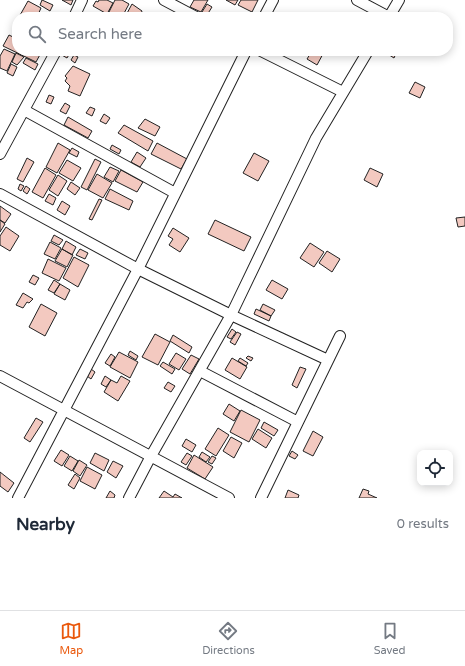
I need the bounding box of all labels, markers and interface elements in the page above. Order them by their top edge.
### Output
search box [12,12,453,56]
icon: search [26,23,48,45]
text: Search here [58,25,142,43]
map controls [417,450,453,486]
button: locate [417,450,453,486]
text: Nearby [16,514,75,535]
text: 0 results [397,516,449,532]
tab: Map [59,620,83,657]
tab: Directions [202,620,255,657]
tab: Saved [374,620,406,657]

